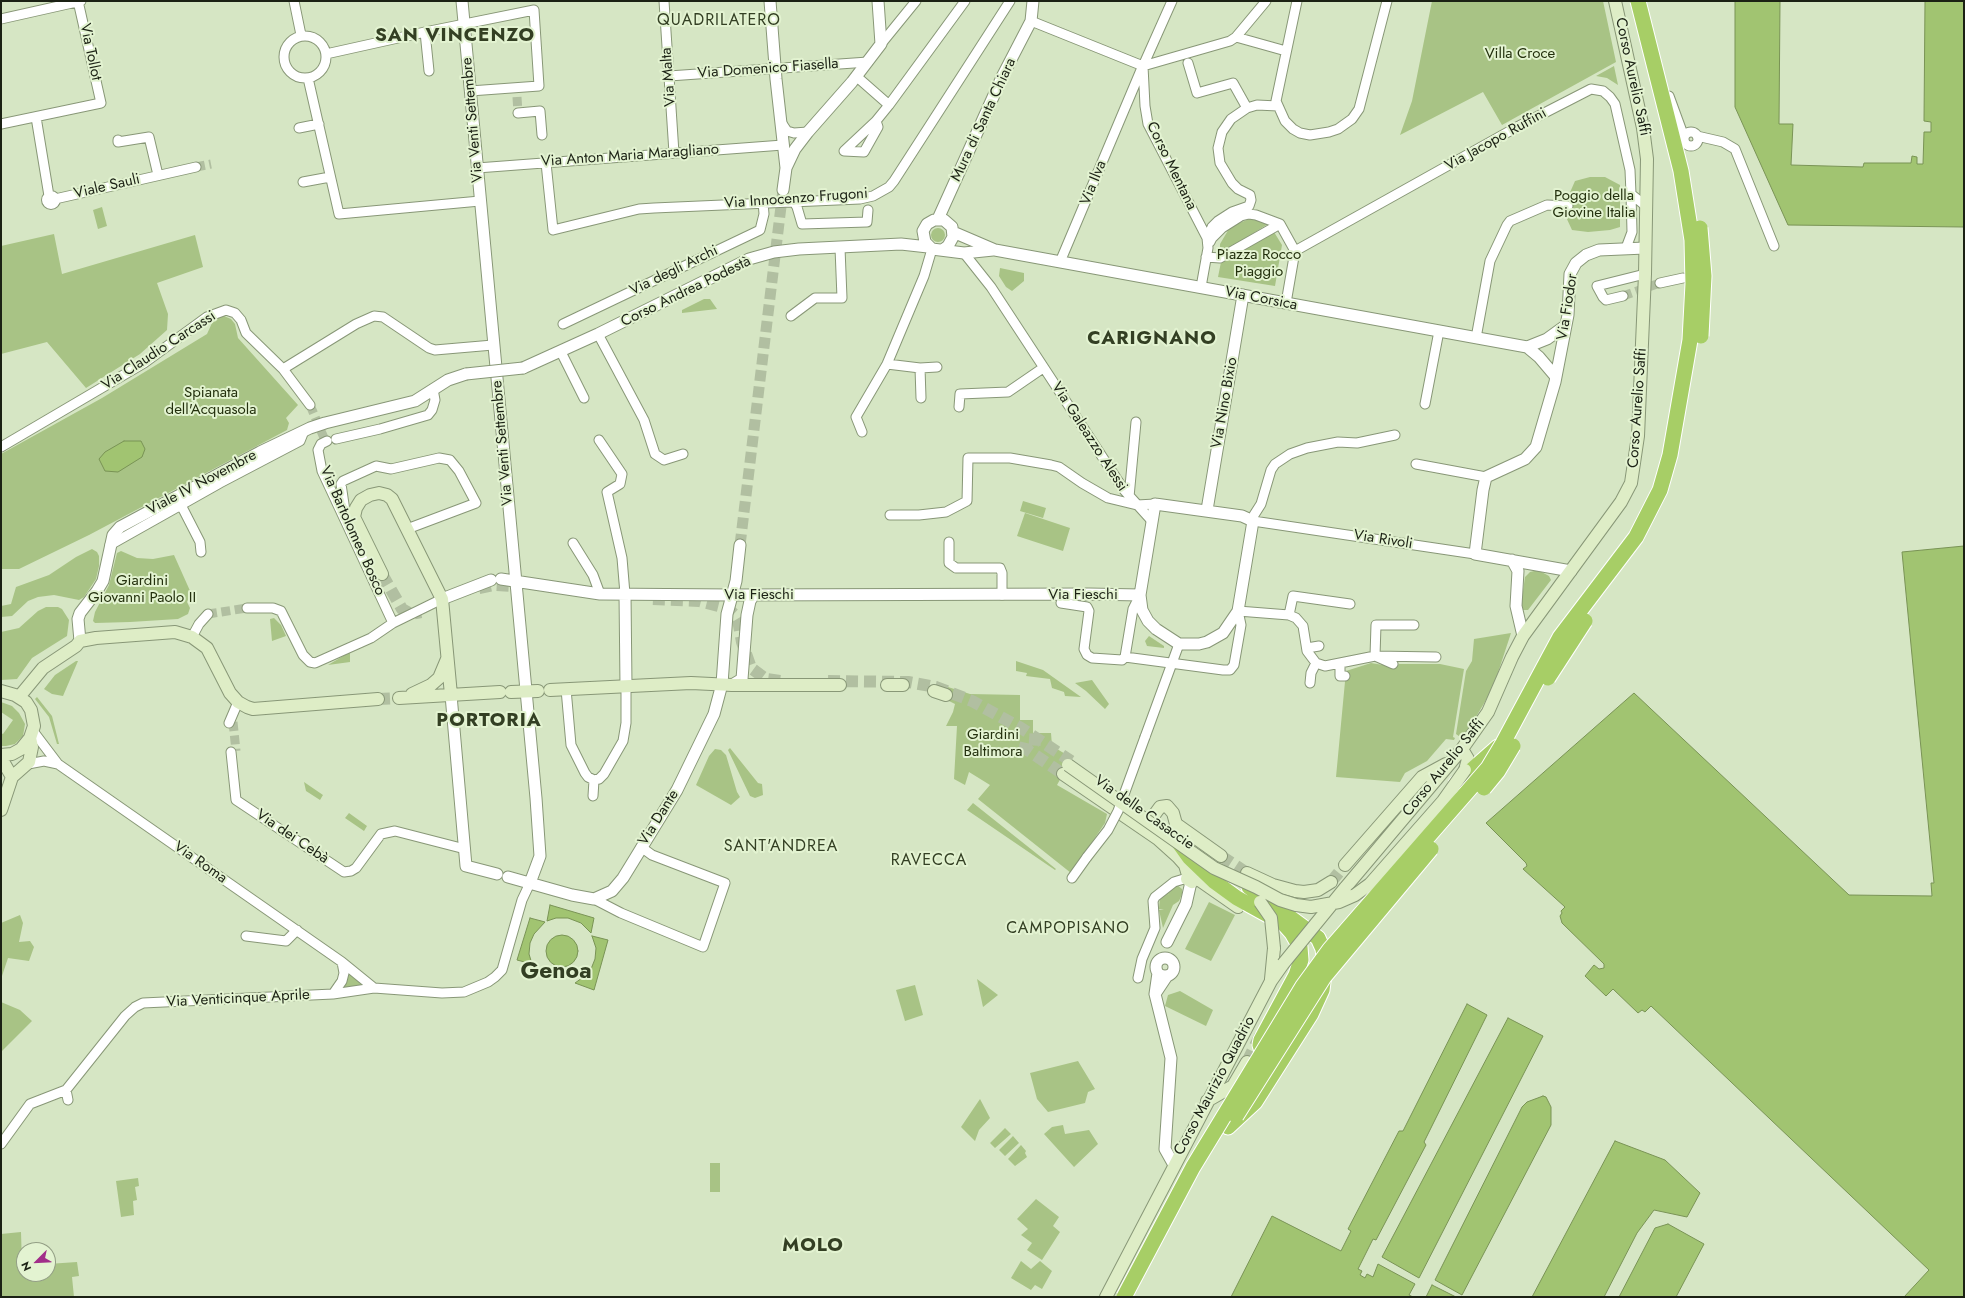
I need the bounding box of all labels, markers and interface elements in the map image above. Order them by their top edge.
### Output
district label: QUADRILATERO [657,11,781,31]
street label: Corso Aurelio Saffi [1611,16,1653,138]
street label: Via Tollot [75,22,105,82]
district label: SAN VINCENZO [375,25,535,47]
park label: Villa Croce [1485,45,1555,63]
street label: Via Malta [658,47,680,107]
street label: Via Domenico Fiasella [697,55,839,83]
street label: Mura di Santa Chiara [948,55,1020,185]
street label: Via Venti Settembre [459,57,487,183]
street label: Via Jacopo Ruffini [1442,105,1550,175]
street label: Corso Mentana [1142,119,1200,213]
street label: Via Anton Maria Maragliano [540,141,720,171]
street label: Via Ilva [1077,158,1111,208]
street label: Viale Sauli [72,171,142,203]
street label: Via Innocenzo Frugoni [724,185,868,213]
park label: Poggio della Giovine Italia [1552,187,1636,222]
street label: Via degli Archi [627,242,721,300]
park label: Piazza Rocco Piaggio [1217,246,1301,281]
street label: Corso Andrea Podestà [618,253,754,331]
street label: Via Fiodor [1554,273,1582,341]
street label: Via Corsica [1223,283,1299,315]
street label: Via Claudio Carcassi [99,307,219,395]
district label: CARIGNANO [1087,328,1217,350]
street label: Corso Aurelio Saffi [1625,347,1651,469]
street label: Via Nino Bixio [1208,356,1242,450]
street label: Via Galeazzo Alessi [1047,379,1131,495]
street label: Via Venti Settembre [489,380,517,506]
park label: Spianata dell'Acquasola [166,384,256,419]
street label: Viale IV Novembre [144,447,260,519]
street label: Via Bartolomeo Bosco [315,464,389,598]
street label: Via Rivoli [1352,526,1414,554]
park label: Giardini Giovanni Paolo II [88,572,196,607]
street label: Via Fieschi [724,586,794,604]
street label: Via Fieschi [1048,586,1118,604]
district label: PORTORIA [436,710,542,732]
street label: Corso Aurelio Saffi [1399,716,1489,820]
park label: Giardini Baltimora [964,726,1022,761]
street label: Via delle Casaccie [1091,772,1197,854]
street label: Via Dante [635,787,683,849]
street label: Via dei Cebà [252,806,332,868]
district label: SANT'ANDREA [724,837,838,857]
street label: Via Roma [170,838,230,888]
district label: RAVECCA [891,851,967,871]
district label: CAMPOPISANO [1006,919,1130,939]
district label: Genoa [520,958,592,986]
street label: Via Venticinque Aprile [166,986,310,1012]
street label: Corso Maurizio Quadrio [1171,1013,1259,1159]
district label: MOLO [782,1235,844,1257]
north arrow [16,1242,56,1282]
text: N [17,1259,35,1274]

